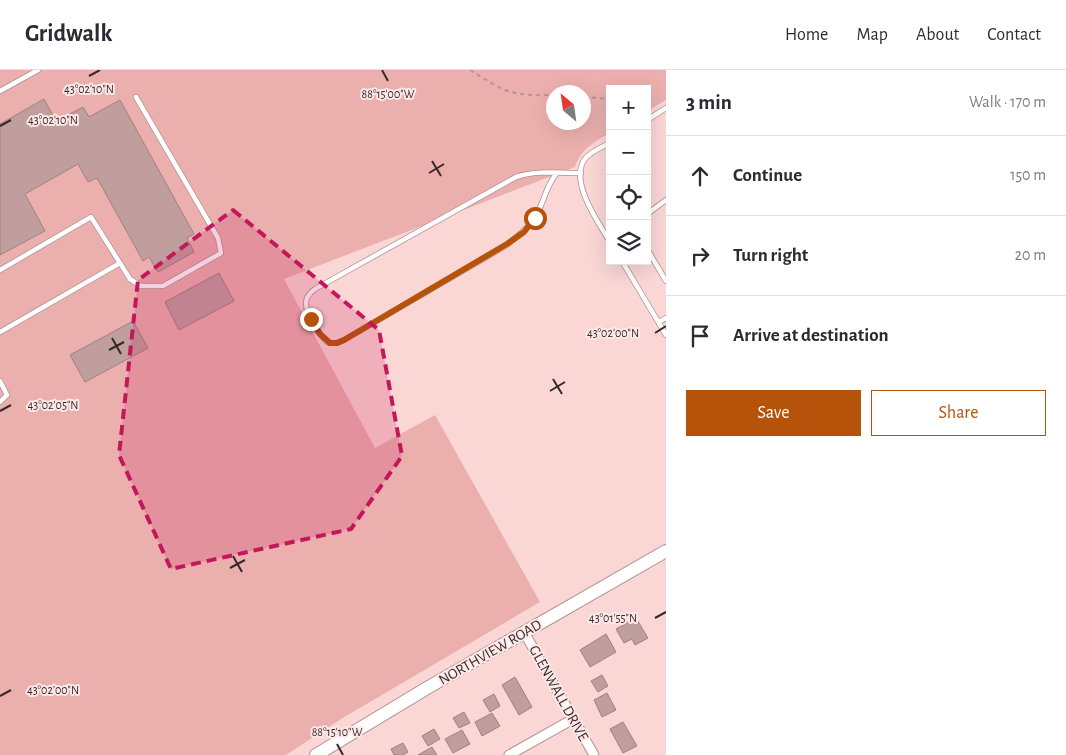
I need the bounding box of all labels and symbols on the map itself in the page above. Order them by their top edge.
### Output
text: 43°02'10"N [64,83,114,95]
north arrow [546,85,591,130]
text: 88°15'00"W [362,88,415,100]
text: 43°02'10"N [28,114,78,126]
route start [524,207,547,230]
route end [300,308,323,331]
text: 43°02'00"N [587,327,639,339]
text: 43°02'05"N [28,399,78,411]
text: 43°01'55"N [589,612,637,624]
street label: NORTHVIEW ROAD [436,617,545,688]
street label: GLENWALL DRIVE [526,643,591,744]
text: 43°02'00"N [27,684,79,696]
text: 88°15'10"W [312,726,363,738]

